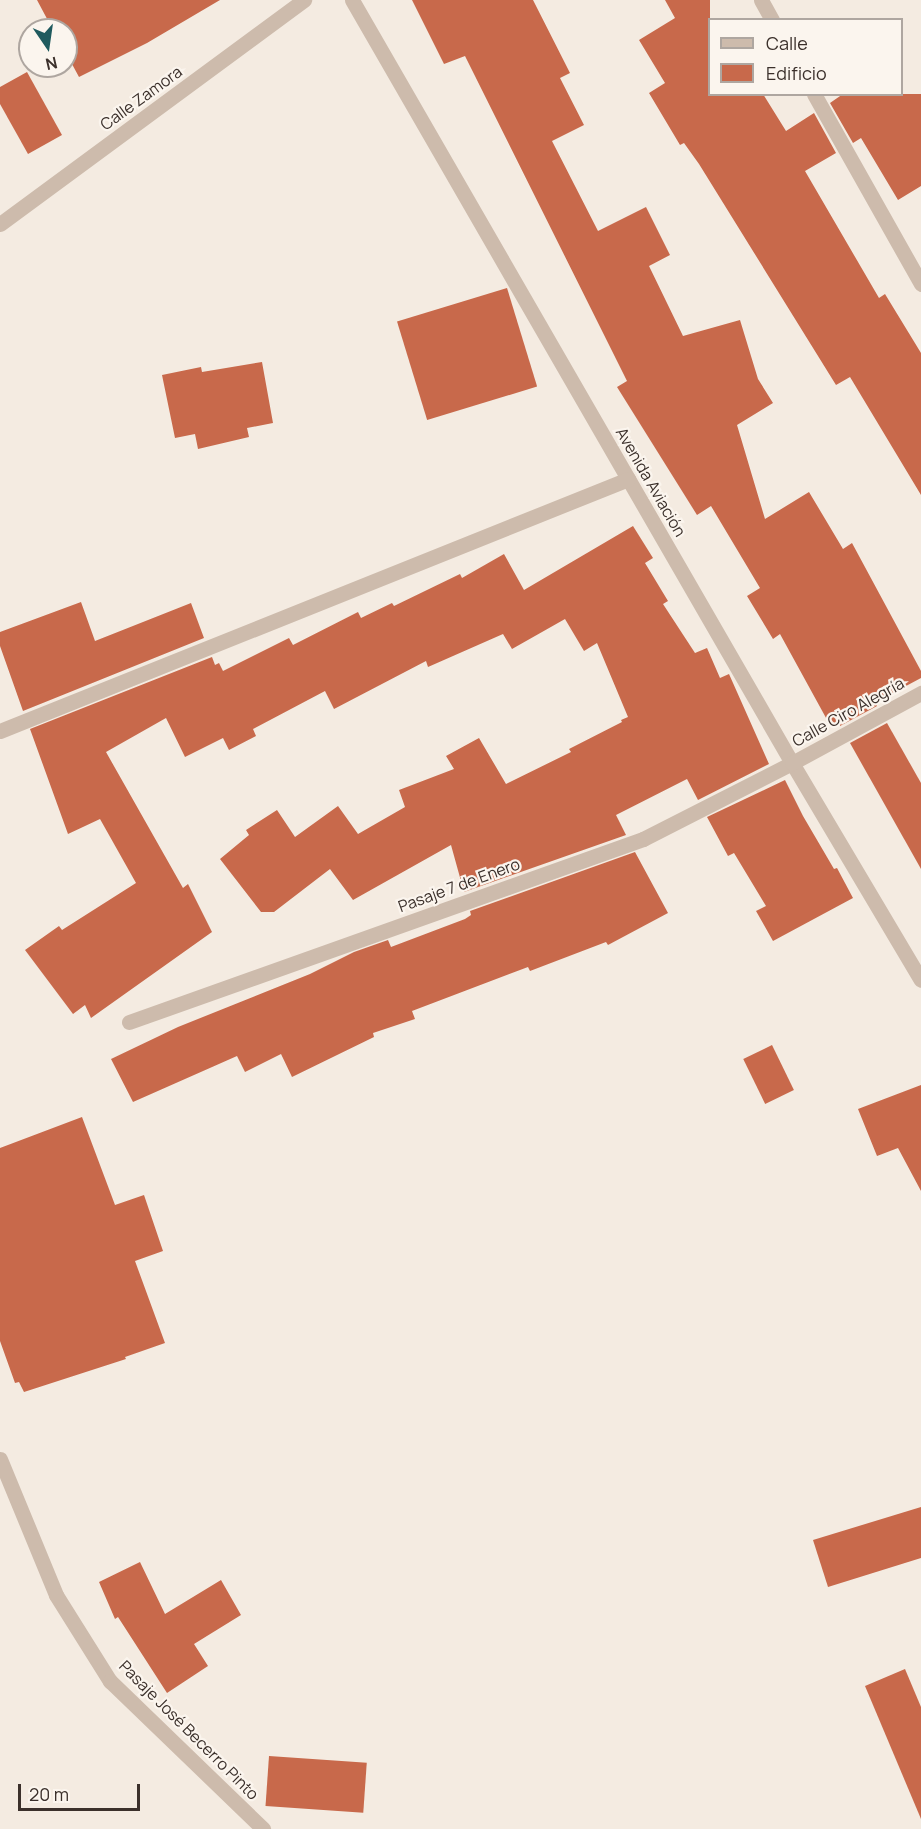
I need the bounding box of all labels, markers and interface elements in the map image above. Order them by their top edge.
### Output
north arrow [18,18,78,78]
legend [708,18,903,96]
text: Calle [766,31,808,55]
text: N [44,52,60,76]
text: Edificio [766,61,827,85]
street label: Calle Zamora [96,62,186,134]
street label: Avenida Aviación [612,424,690,540]
street label: Calle Ciro Alegría [789,673,907,751]
street label: Pasaje 7 de Enero [395,854,523,916]
street label: Pasaje José Becerro Pinto [115,1656,263,1804]
scale bar [21,1772,142,1810]
text: 20 m [29,1782,69,1806]

